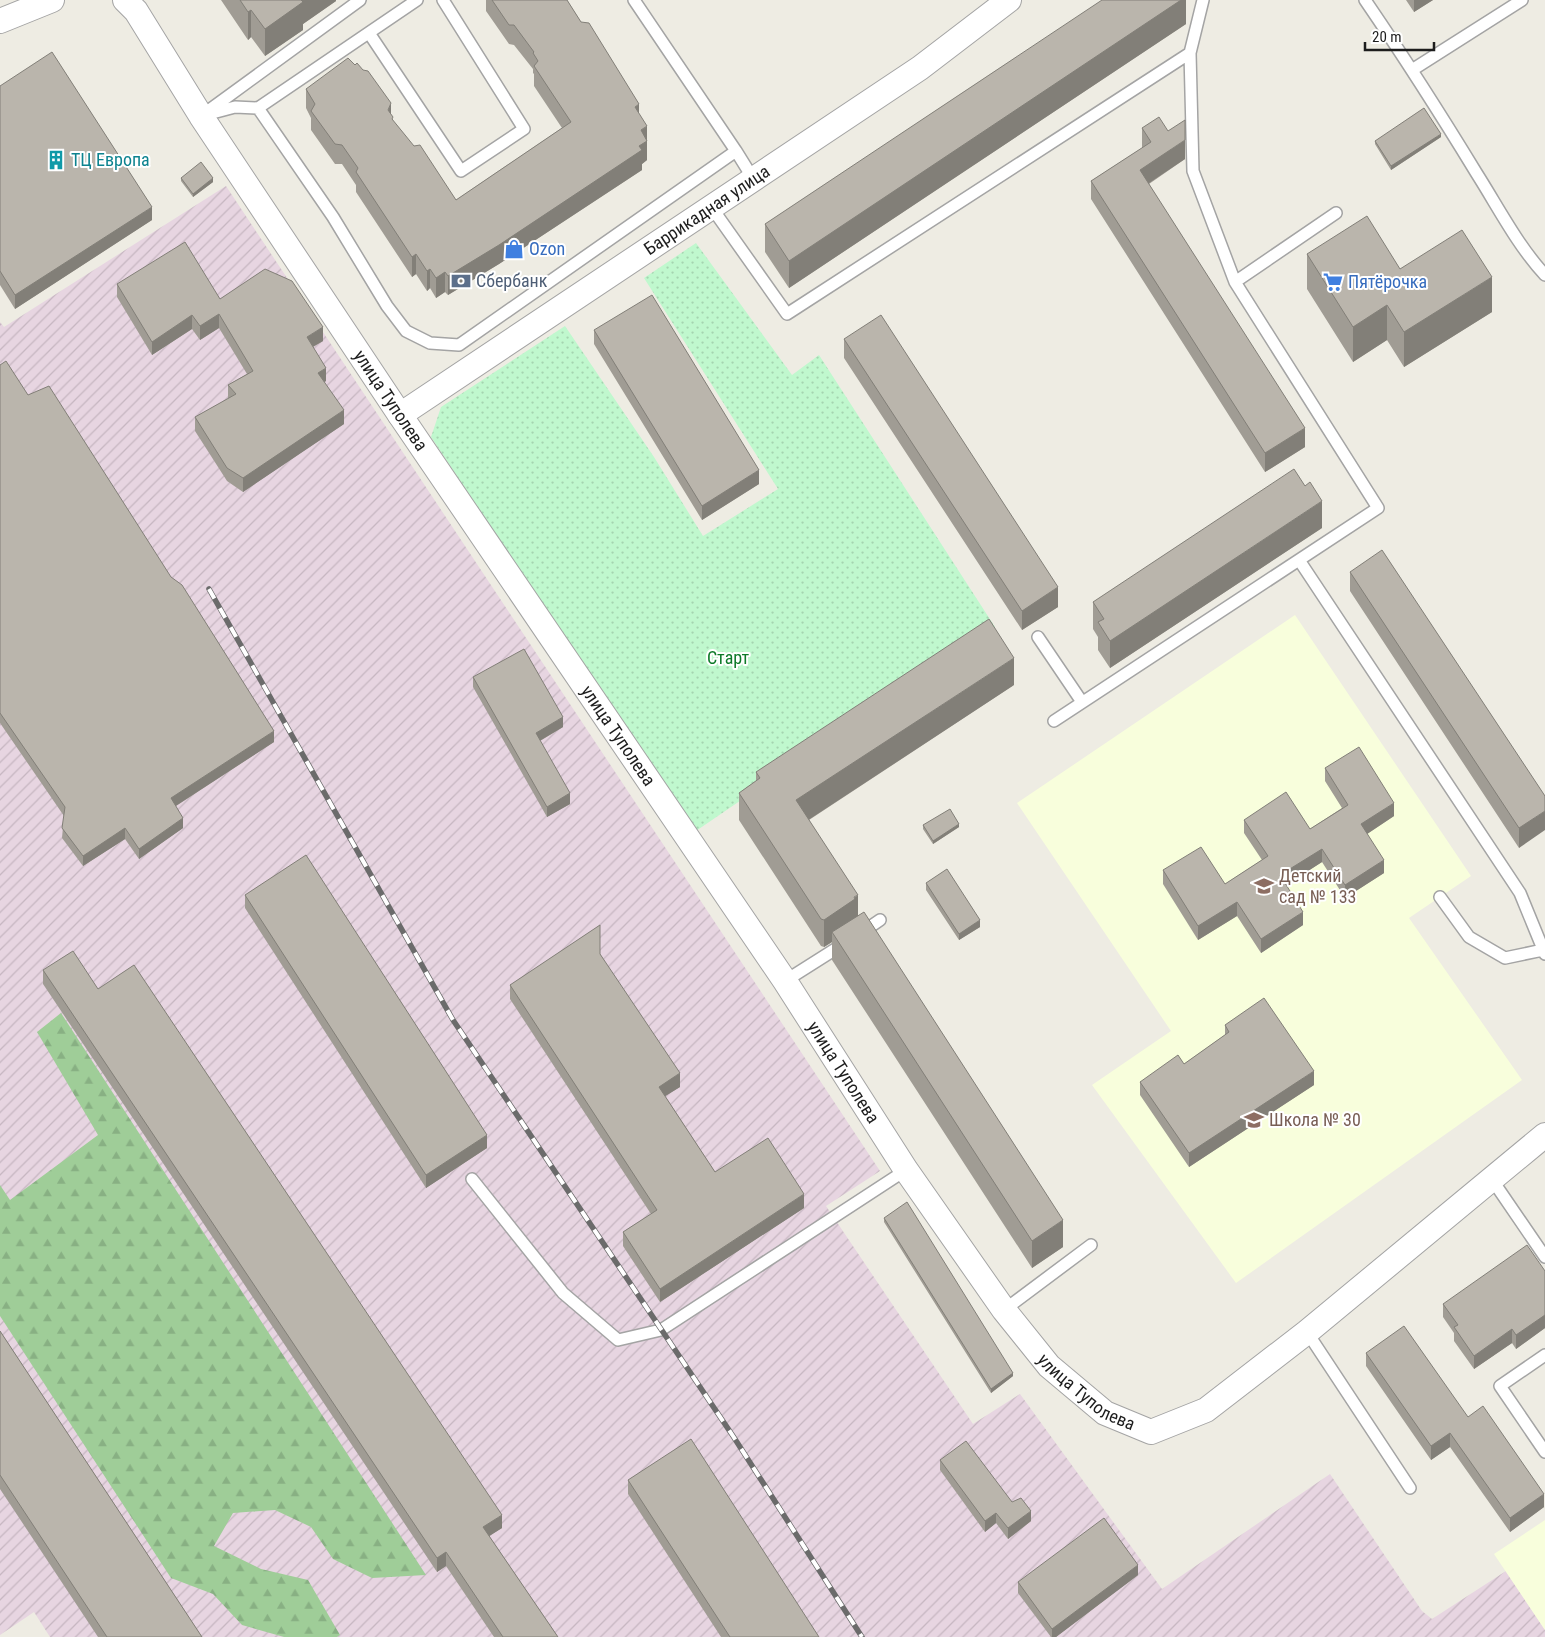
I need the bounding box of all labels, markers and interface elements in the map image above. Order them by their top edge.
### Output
scale bar [1365,20,1434,52]
text: 20 m [1372,28,1402,46]
building icon: ТЦ Европа [45,149,67,171]
place label: ТЦ Европа [71,149,150,170]
street label: Баррикадная улица [640,160,773,259]
shop icon: Ozon [503,238,525,260]
place label: Ozon [529,238,565,259]
bank icon: Сбербанк [450,270,472,292]
place label: Сбербанк [476,270,548,291]
supermarket icon: Пятёрочка [1322,271,1344,293]
place label: Пятёрочка [1348,271,1427,292]
street label: улица Туполева [350,346,432,455]
park label: Старт [707,647,749,668]
street label: улица Туполева [577,681,660,790]
place label: Детский сад № 133 [1279,865,1356,907]
school or university icon: Детский сад № 133 [1253,875,1275,897]
street label: улица Туполева [803,1017,884,1127]
school or university icon: Школа № 30 [1243,1109,1265,1131]
place label: Школа № 30 [1269,1109,1361,1130]
street label: улица Туполева [1033,1349,1138,1434]

